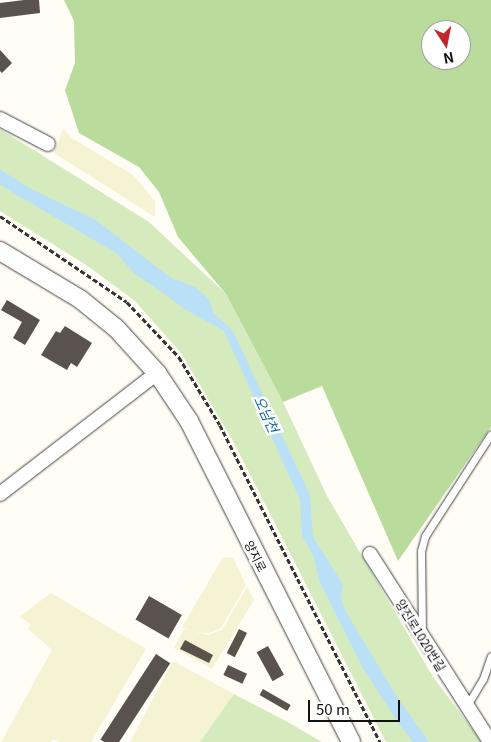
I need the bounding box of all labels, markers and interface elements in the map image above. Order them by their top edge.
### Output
north arrow [421,20,471,70]
text: N [442,48,456,70]
water label: 오남천 [251,393,283,435]
street label: 양지로 [242,538,270,574]
street label: 양진로1020번길 [393,596,449,674]
scale bar [311,690,404,722]
text: 50 m [316,698,350,719]

